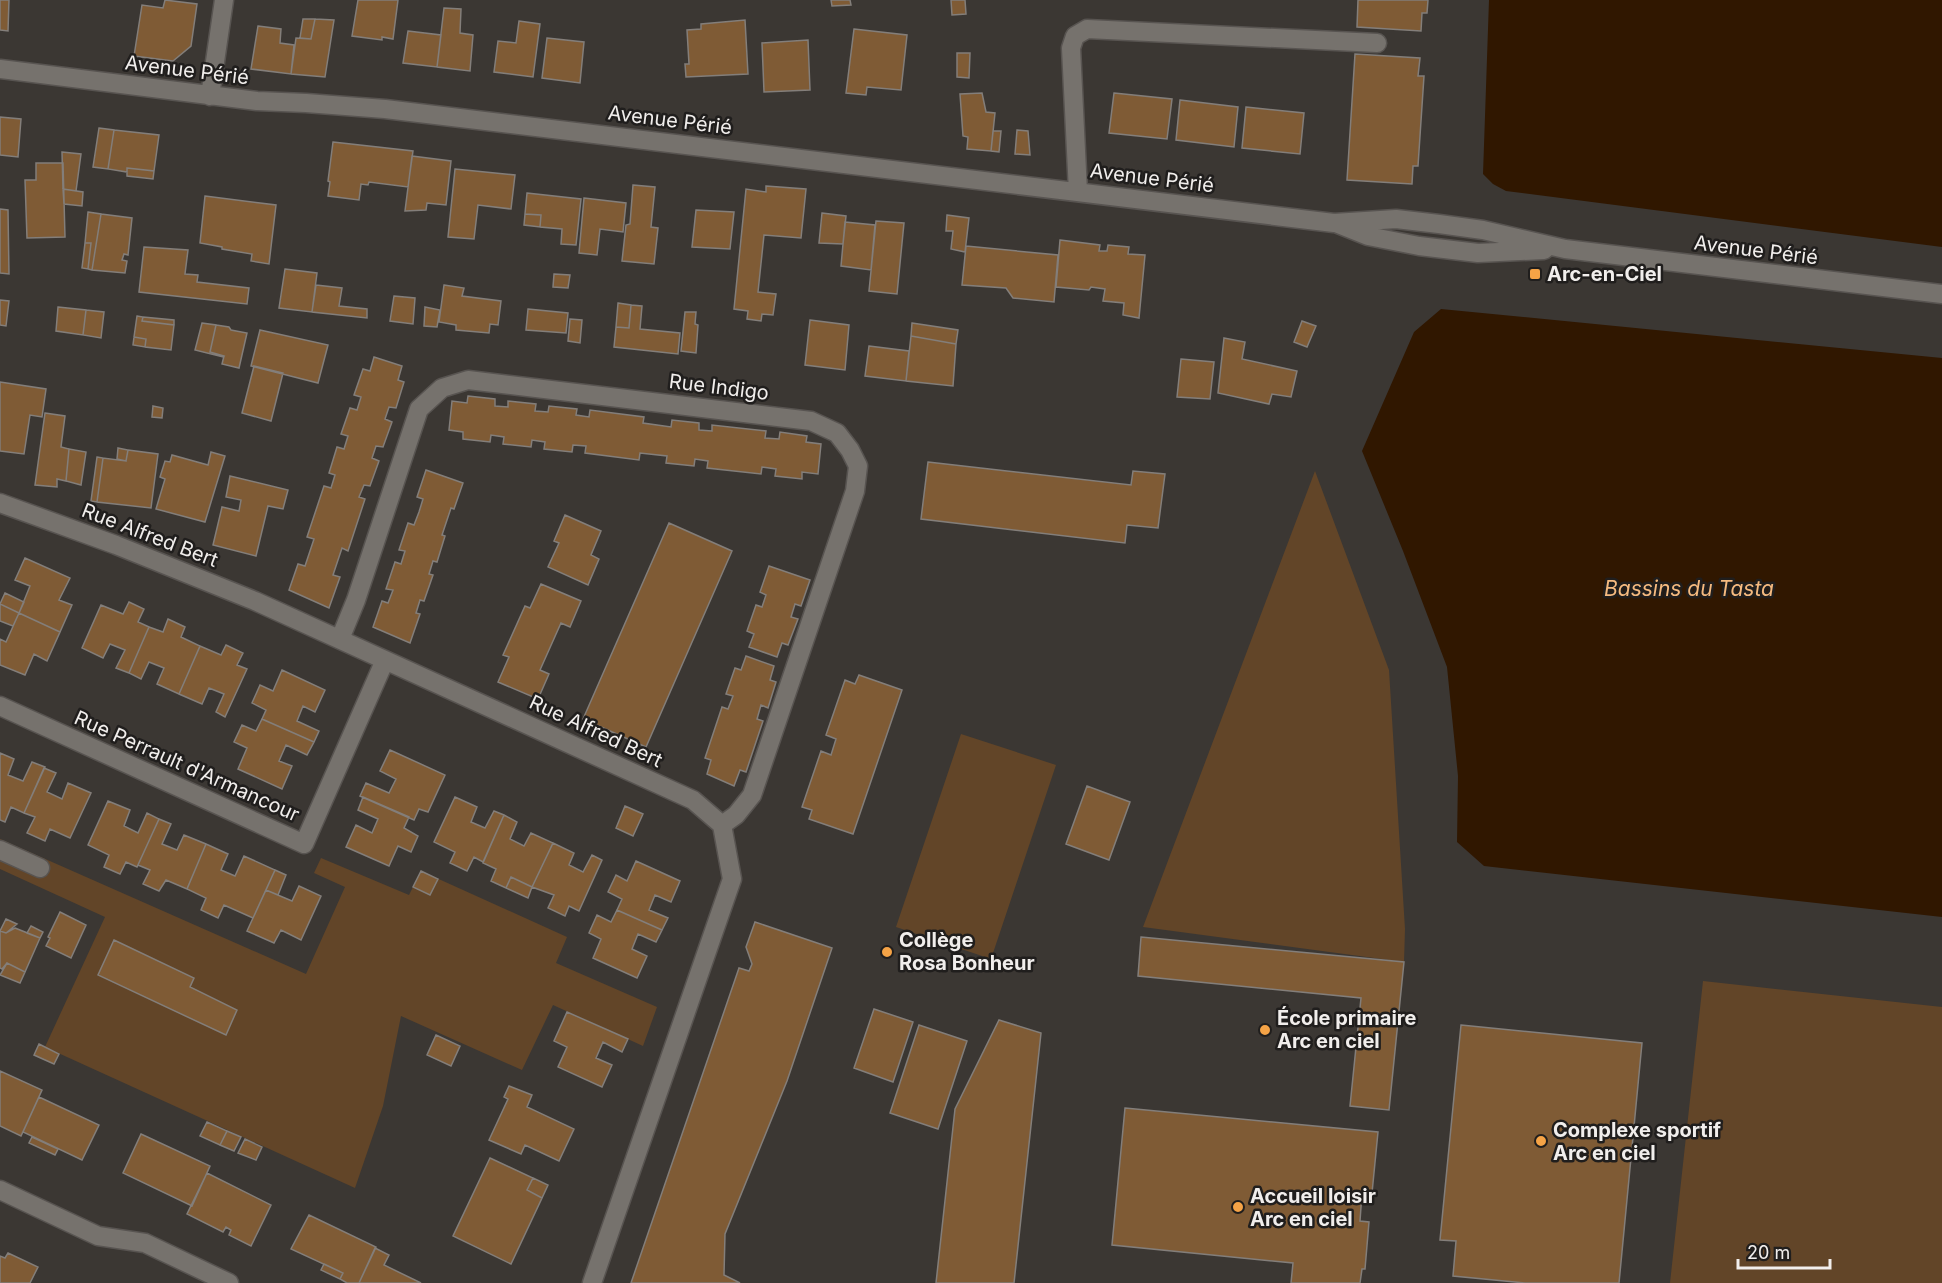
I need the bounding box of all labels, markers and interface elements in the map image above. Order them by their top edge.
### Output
street label: Avenue Périé [124,50,250,90]
street label: Avenue Périé [607,100,733,140]
street label: Avenue Périé [1089,158,1215,198]
street label: Avenue Périé [1693,230,1819,270]
place label: Arc-en-Ciel [1547,262,1662,286]
marker: Arc-en-Ciel [1528,267,1542,281]
street label: Rue Indigo [668,369,770,405]
street label: Rue Alfred Bert [79,498,222,572]
water label: Bassins du Tasta [1604,576,1774,601]
street label: Rue Alfred Bert [526,690,667,772]
street label: Rue Perrault d'Armancour [71,705,304,827]
place label: Collège Rosa Bonheur [899,928,1035,975]
marker: Collège Rosa Bonheur [880,945,894,959]
place label: École primaire Arc en ciel [1277,1005,1417,1053]
marker: École primaire Arc en ciel [1258,1023,1272,1037]
place label: Complexe sportif Arc en ciel [1553,1118,1721,1165]
marker: Complexe sportif Arc en ciel [1534,1134,1548,1148]
place label: Accueil loisir Arc en ciel [1250,1184,1376,1231]
marker: Accueil loisir Arc en ciel [1231,1200,1245,1214]
scale bar [1738,1232,1830,1270]
text: 20 m [1747,1242,1790,1263]

